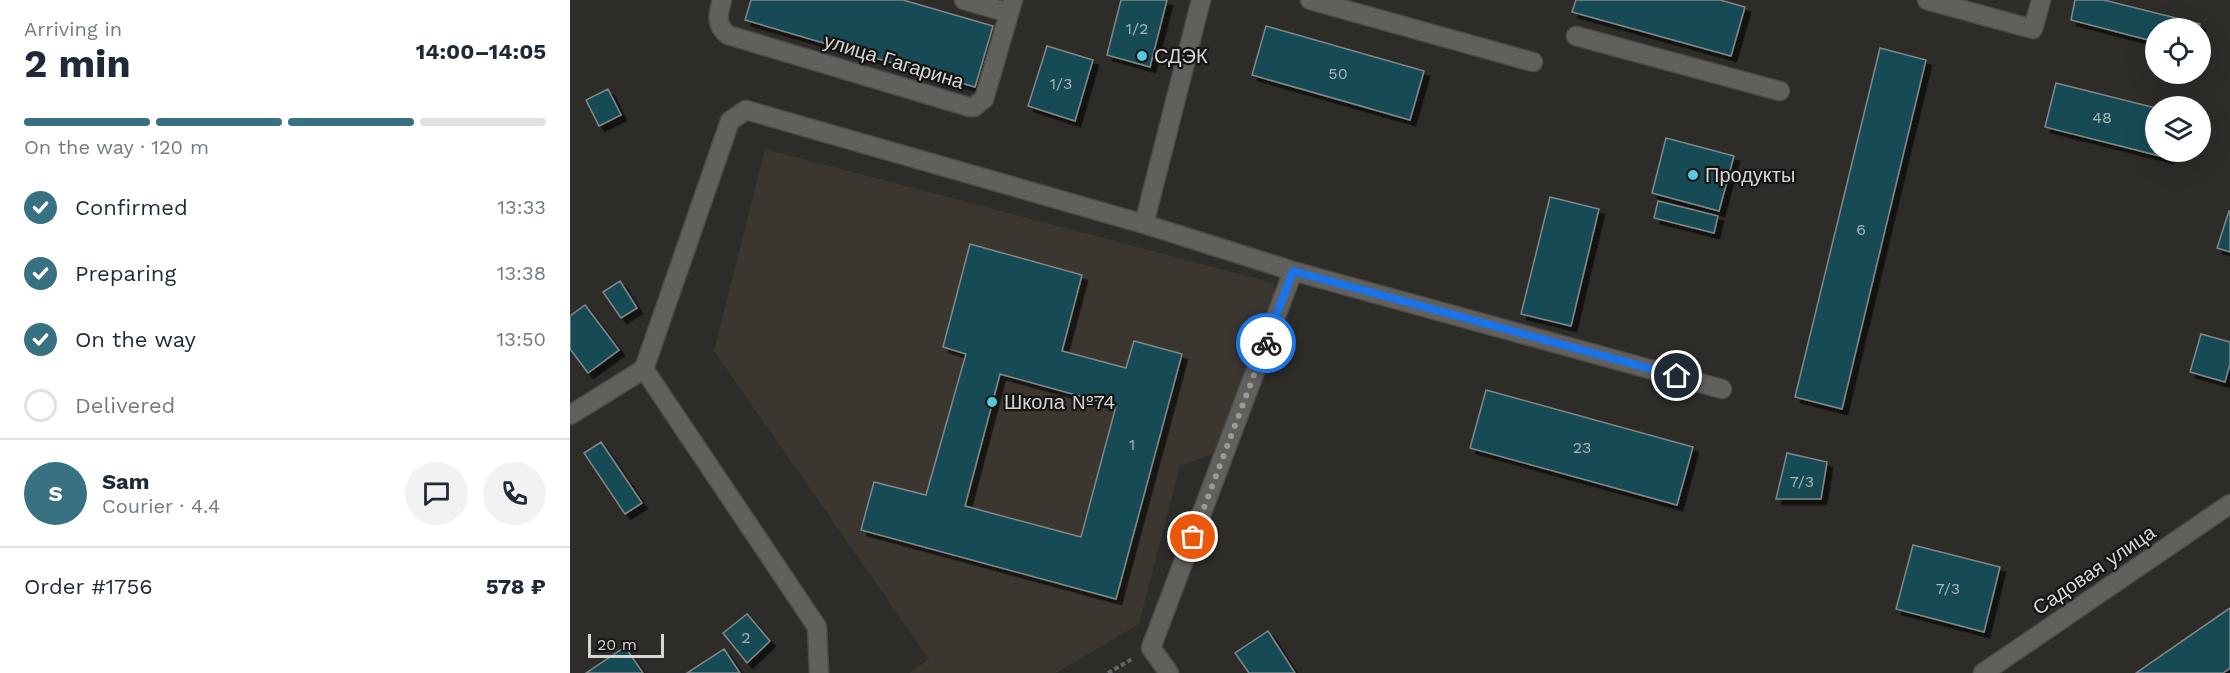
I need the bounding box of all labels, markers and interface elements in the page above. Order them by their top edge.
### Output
text: Arriving in [24,17,122,41]
map controls [2145,18,2211,162]
button: locate [2145,18,2211,84]
house number: 1/2 [1126,19,1148,38]
street label: улица Гагарина [821,28,968,94]
text: 14:00–14:05 [416,39,546,64]
text: 2 min [24,41,131,86]
place label: СДЭК [1154,44,1208,68]
marker: СДЭК [1135,49,1149,63]
house number: 50 [1328,64,1348,83]
house number: 1/3 [1050,74,1072,93]
button: layers [2145,96,2211,162]
house number: 48 [2092,108,2112,127]
text: On the way · 120 m [24,135,209,159]
place label: Продукты [1705,163,1795,187]
marker: Продукты [1686,168,1700,182]
icon: check [24,191,57,224]
text: Confirmed [75,195,188,220]
text: 13:33 [497,195,546,219]
house number: 6 [1856,220,1866,239]
icon: check [24,257,57,290]
text: Preparing [75,261,176,286]
text: 13:38 [497,261,546,285]
courier [1236,313,1296,373]
icon: check [24,323,57,356]
text: On the way [75,327,196,352]
text: 13:50 [497,327,546,351]
icon: bike [1250,327,1283,360]
pin [1651,350,1702,401]
icon: home [1660,359,1693,392]
place label: Школа №74 [1004,390,1116,414]
text: Delivered [75,393,175,418]
marker: Школа №74 [985,395,999,409]
house number: 1 [1129,435,1135,454]
house number: 23 [1573,438,1591,457]
button: chat [405,462,468,525]
button: phone [483,462,546,525]
text: Sam [102,469,150,494]
house number: 7/3 [1790,472,1814,491]
text: S [48,481,63,506]
text: Courier · 4.4 [102,494,220,518]
pin [1167,511,1218,562]
icon: bag [1176,520,1209,553]
street label: Садовая улица [2028,520,2161,620]
text: Order #1756 [24,574,153,599]
text: 578 ₽ [486,574,546,599]
house number: 7/3 [1936,579,1960,598]
house number: 2 [741,628,751,647]
scale bar [588,631,664,658]
text: 20 m [597,635,637,654]

